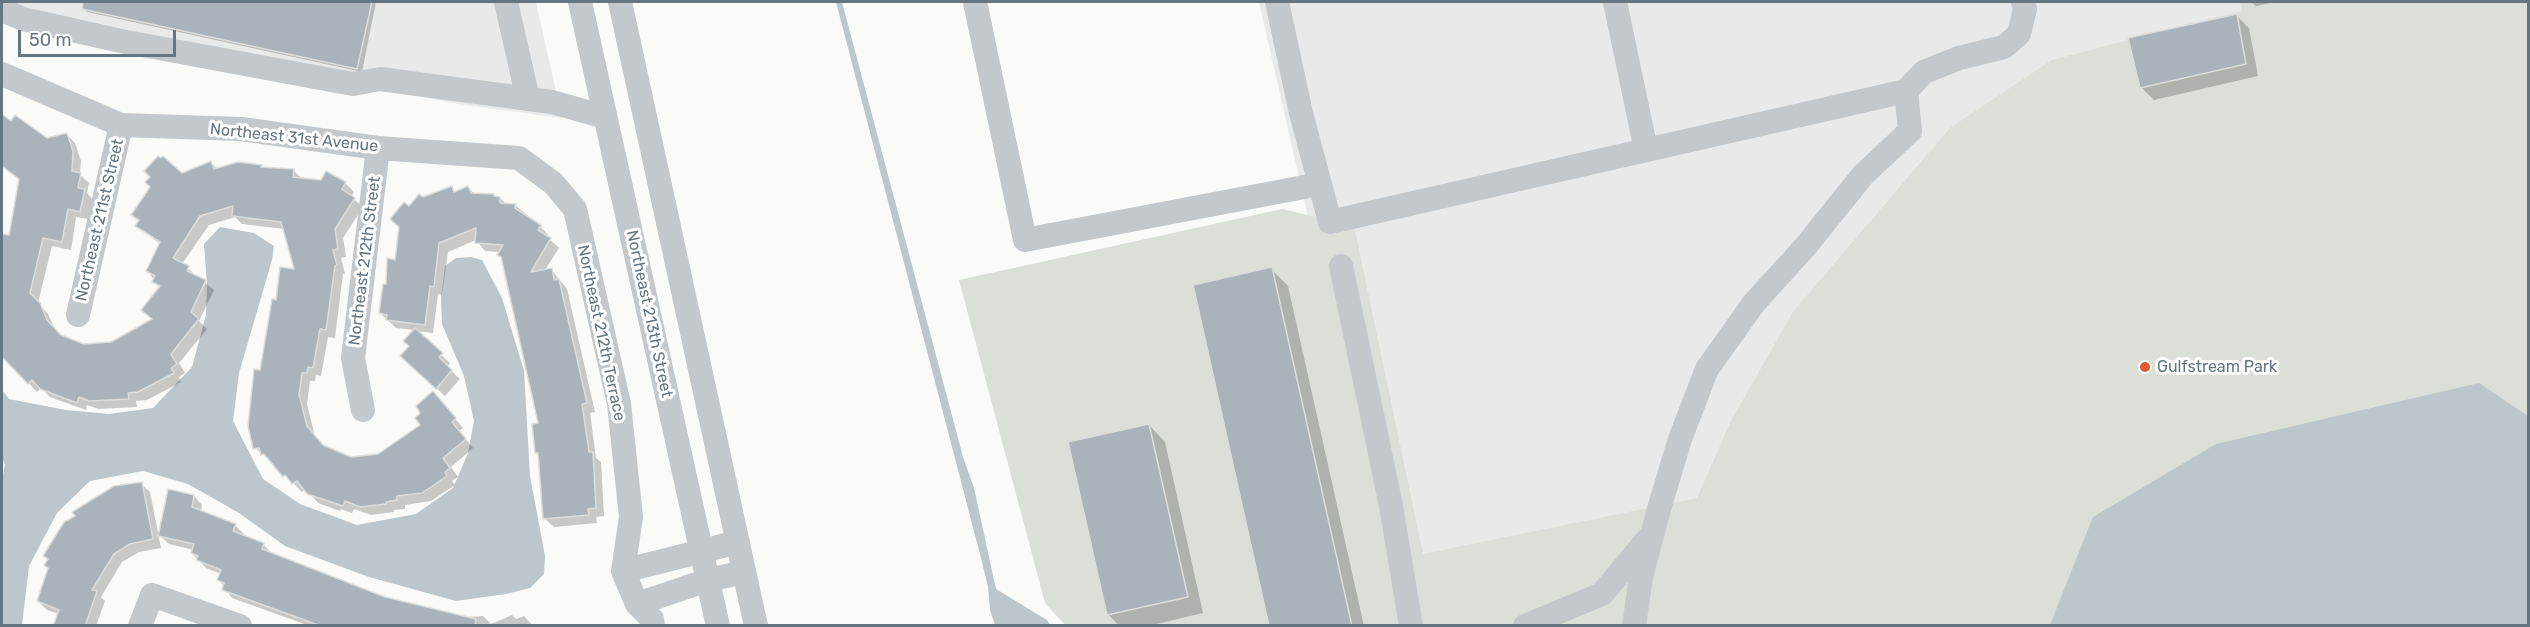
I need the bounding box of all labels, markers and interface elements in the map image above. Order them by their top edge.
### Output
scale bar [21,18,178,56]
text: 50 m [29,29,72,51]
street label: Northeast 31st Avenue [209,120,379,156]
street label: Northeast 211st Street [72,137,128,303]
street label: Northeast 212th Street [345,175,385,347]
street label: Northeast 213th Street [622,229,676,399]
street label: Northeast 212th Terrace [573,243,629,423]
place label: Gulfstream Park [2157,357,2277,377]
marker: Gulfstream Park [2138,360,2152,374]

